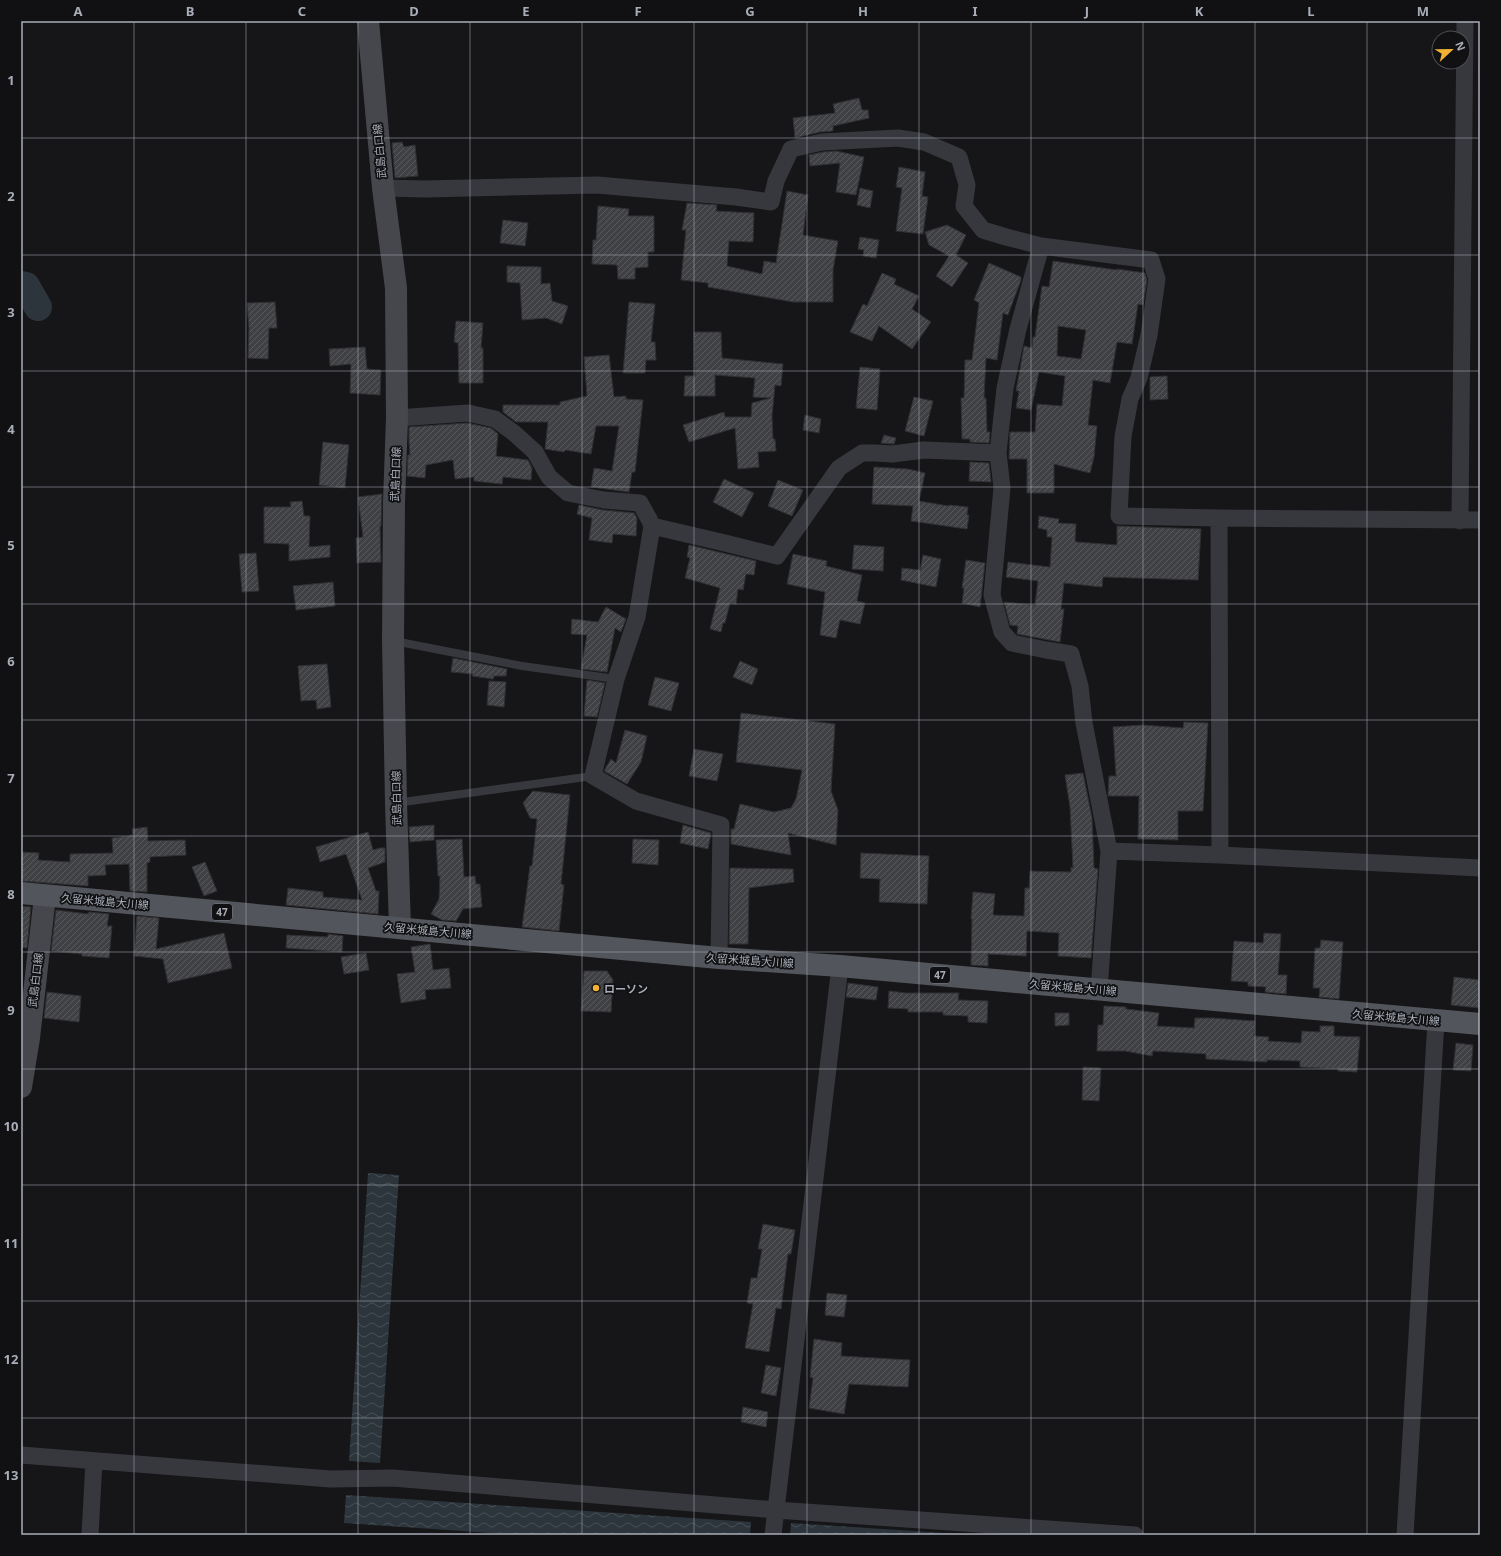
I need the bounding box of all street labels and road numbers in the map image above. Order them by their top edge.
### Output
street label: 武島白口線 [369,123,389,179]
street label: 武島白口線 [387,446,403,502]
street label: 武島白口線 [388,770,404,826]
street label: 久留米城島大川線 [61,890,149,912]
road number: 47 [212,904,232,920]
street label: 久留米城島大川線 [384,919,472,941]
street label: 久留米城島大川線 [706,949,794,971]
street label: 武島白口線 [24,952,46,1008]
road number: 47 [930,967,950,983]
street label: 久留米城島大川線 [1029,976,1117,998]
street label: 久留米城島大川線 [1352,1006,1440,1028]

